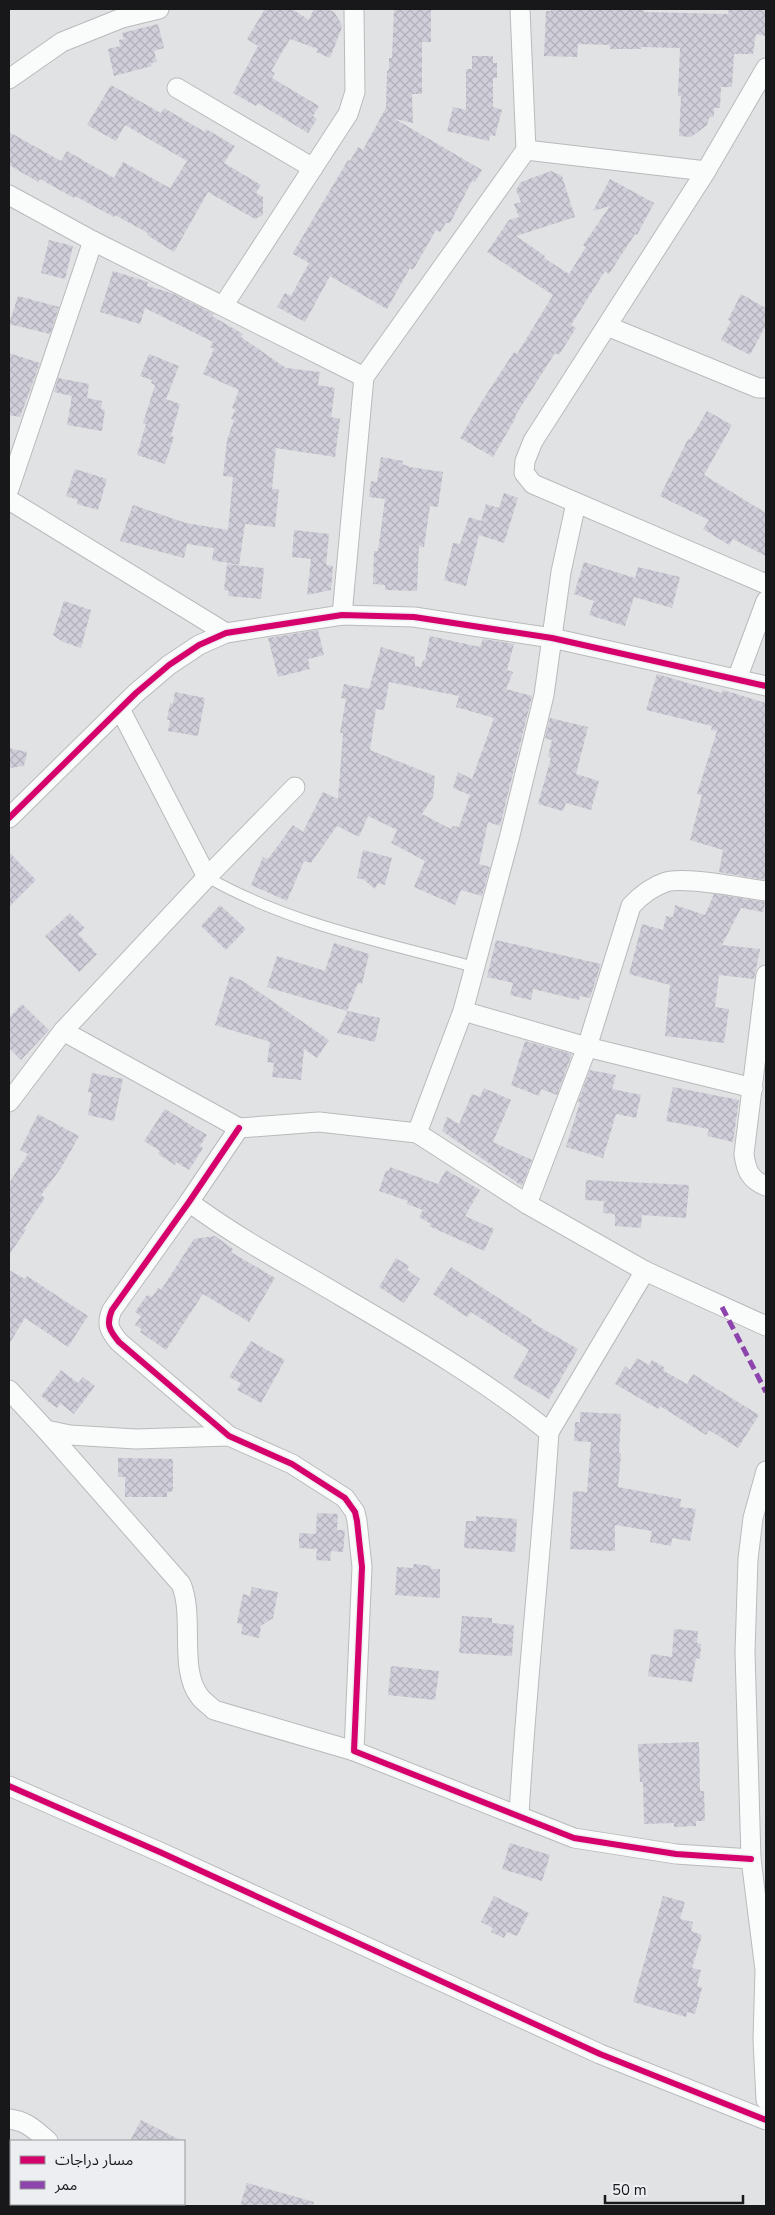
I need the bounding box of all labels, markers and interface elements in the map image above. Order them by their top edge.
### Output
legend [10,2140,185,2205]
text: مسار دراجات [55,2150,133,2170]
scale bar [605,2172,742,2204]
text: ممر [54,2175,78,2195]
text: 50 m [612,2180,647,2200]

